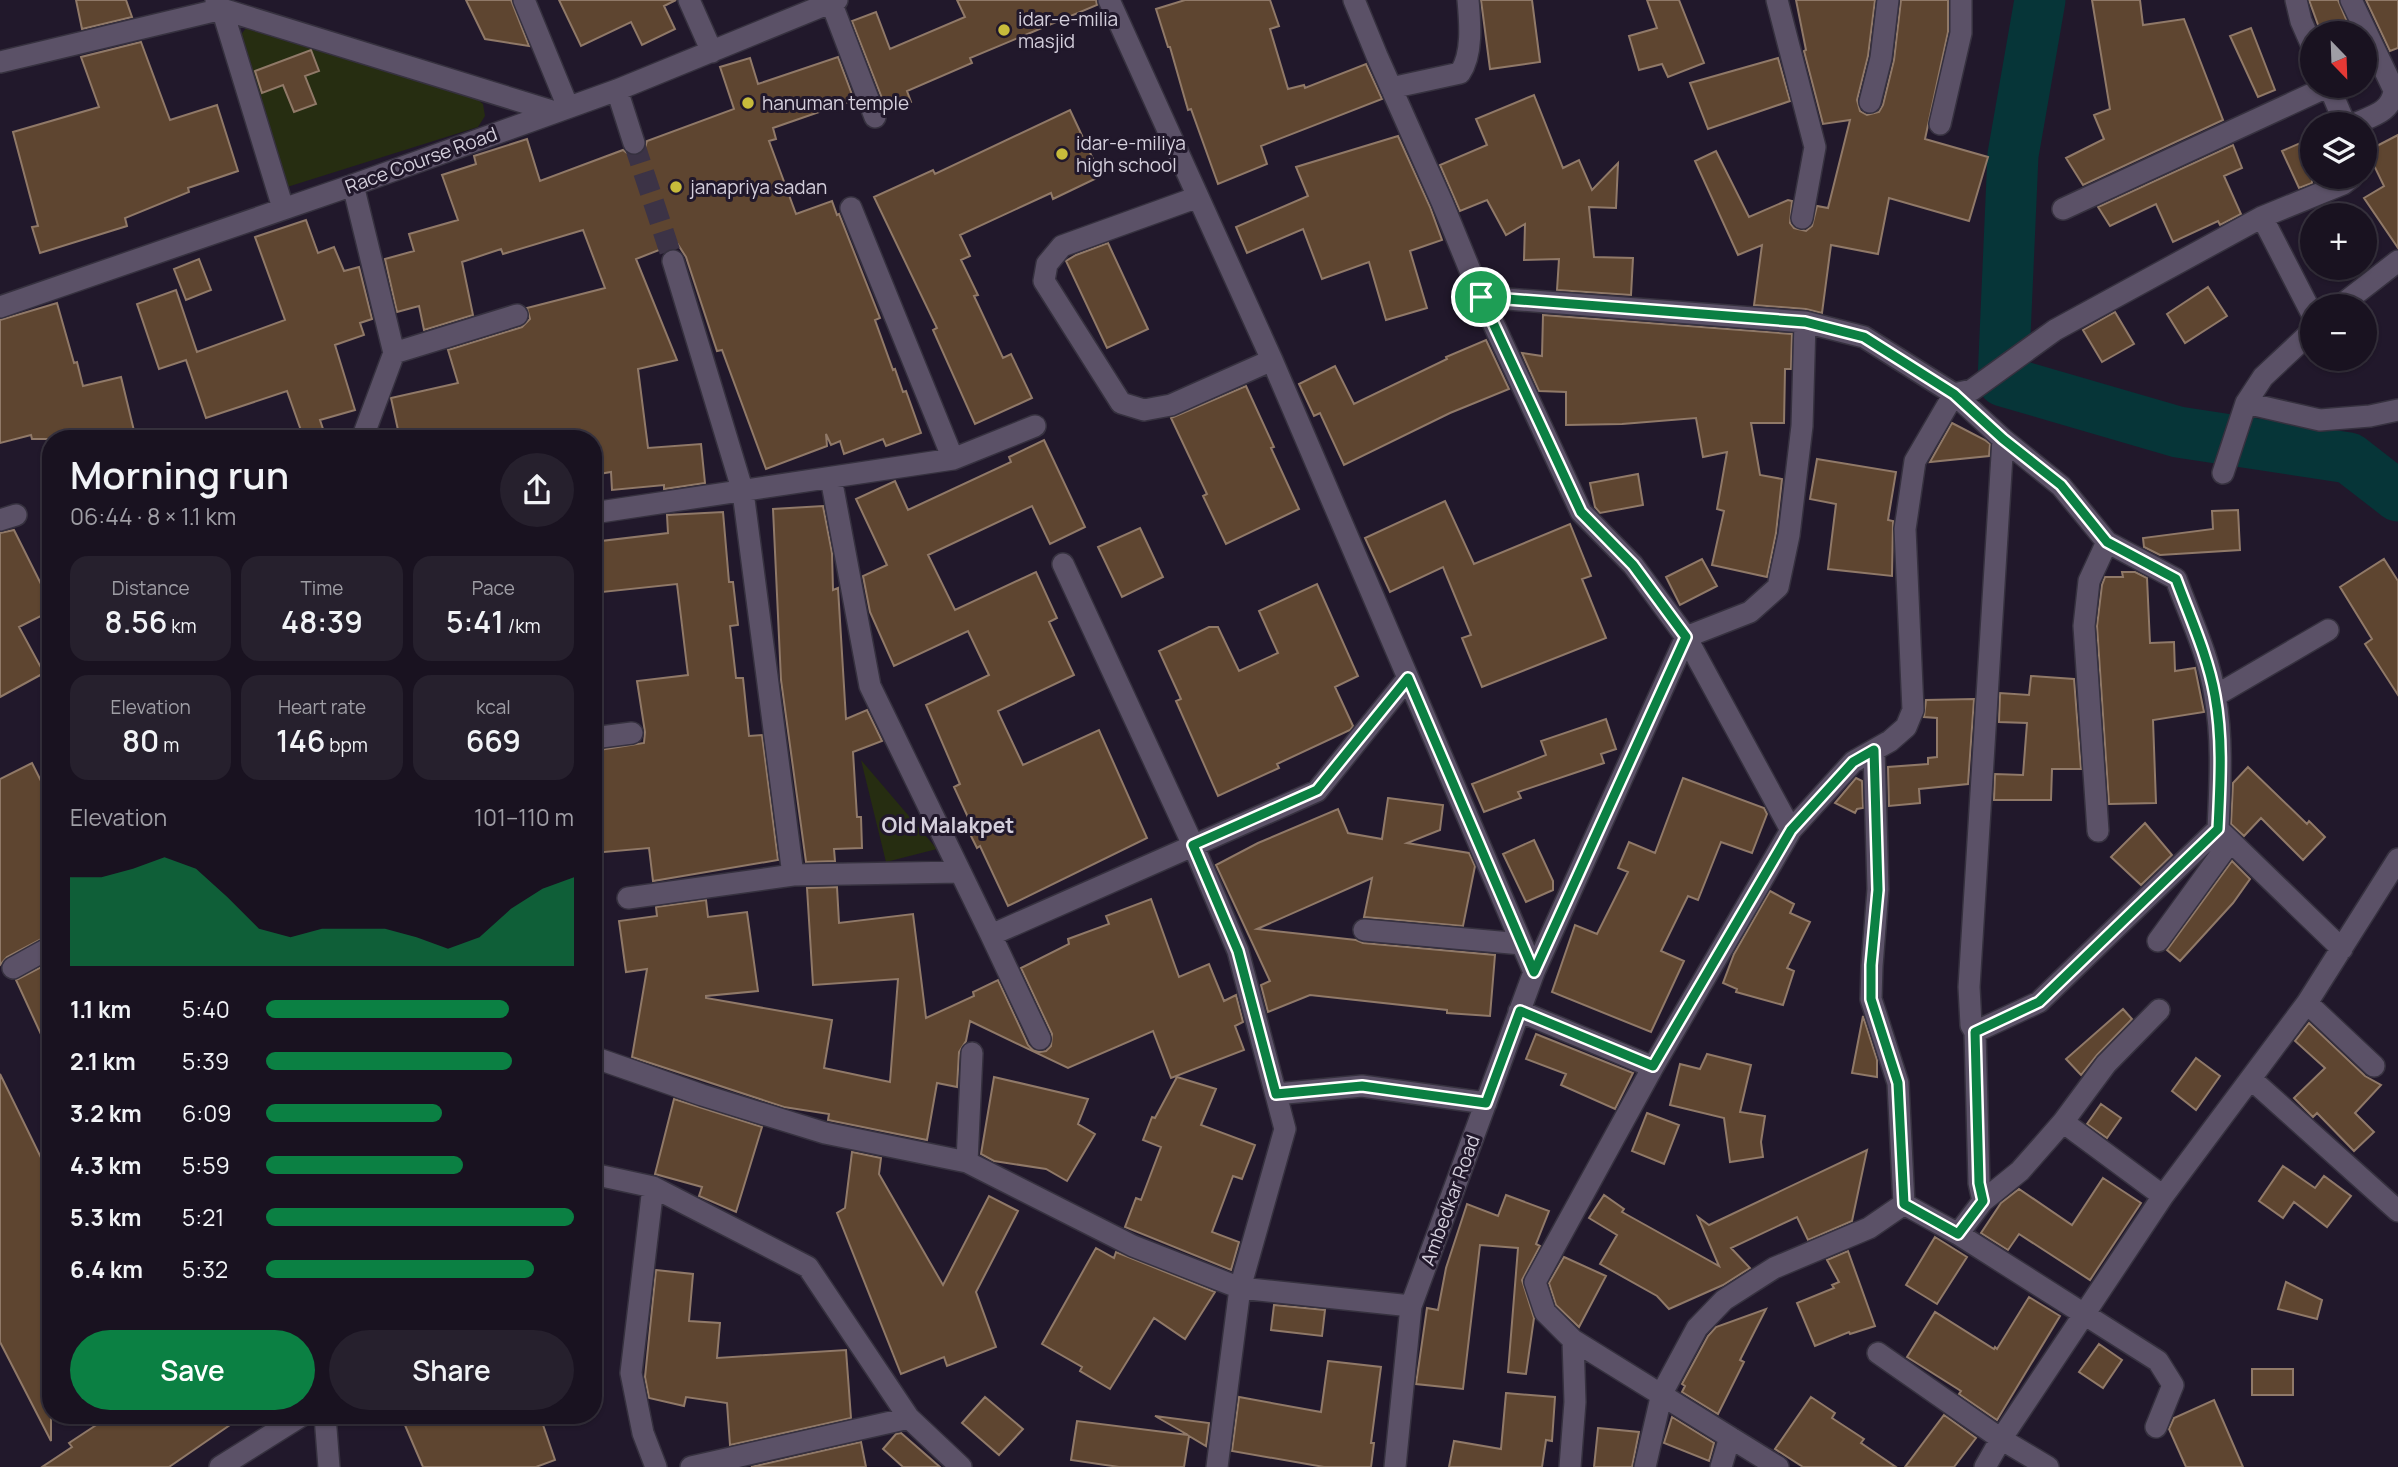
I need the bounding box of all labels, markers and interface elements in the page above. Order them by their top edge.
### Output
place label: idar-e-milia masjid [1018,6,1118,54]
north arrow [2300,21,2376,98]
map controls [2300,21,2377,371]
marker: idar-e-milia masjid [996,22,1012,38]
place label: hanuman temple [762,90,909,116]
marker: hanuman temple [740,95,756,111]
button: layers [2300,112,2377,189]
street label: Race Course Road [341,120,501,200]
place label: idar-e-miliya high school [1076,130,1186,178]
marker: idar-e-miliya high school [1054,146,1070,162]
place label: janapriya sadan [689,174,827,200]
marker: janapriya sadan [668,179,684,195]
button: + [2300,203,2377,280]
pin [1451,267,1511,327]
icon: arrive [1462,278,1500,316]
button: − [2300,294,2377,371]
text: Morning run [70,448,289,500]
button: share [500,453,574,527]
text: 06:44 · 8 × 1.1 km [70,500,236,532]
text: Distance [112,575,190,601]
text: Time [301,575,343,601]
text: Pace [472,575,515,601]
text: 8.56 [105,601,167,642]
text: 48:39 [281,601,363,642]
text: 5:41 [446,601,504,642]
text: km [167,613,197,639]
text: /km [504,613,541,639]
text: Elevation [111,694,191,720]
text: Heart rate [278,694,366,720]
text: kcal [476,694,511,720]
text: 80 [122,720,159,761]
text: 146 [276,720,325,761]
text: 669 [466,720,521,761]
text: m [159,732,179,758]
text: bpm [325,732,368,758]
text: Elevation [70,801,167,833]
text: 101–110 m [474,801,574,833]
district label: Old Malakpet [882,811,1014,839]
text: 1.1 km [70,993,131,1025]
text: 5:40 [182,993,230,1025]
text: 2.1 km [70,1045,136,1077]
text: 5:39 [182,1045,229,1077]
text: 3.2 km [70,1097,142,1129]
text: 6:09 [182,1097,231,1129]
street label: Ambedkar Road [1414,1131,1486,1269]
text: 4.3 km [70,1149,142,1181]
text: 5:59 [182,1149,230,1181]
text: 5.3 km [70,1201,141,1233]
text: 5:21 [182,1201,224,1233]
text: 6.4 km [70,1253,143,1285]
text: 5:32 [182,1253,228,1285]
button: Save [70,1330,315,1410]
button: Share [329,1330,574,1410]

